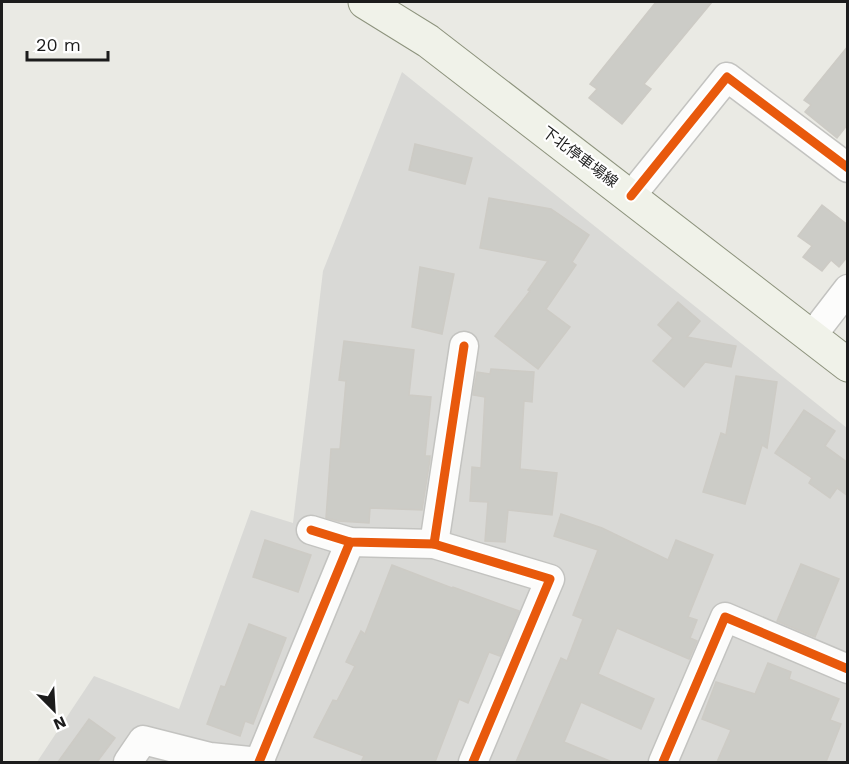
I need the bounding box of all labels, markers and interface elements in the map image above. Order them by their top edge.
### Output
scale bar [27,24,108,62]
text: 20 m [36,34,81,55]
street label: 下北停車場線 [539,123,621,191]
north arrow [24,680,84,740]
text: N [51,712,69,734]

